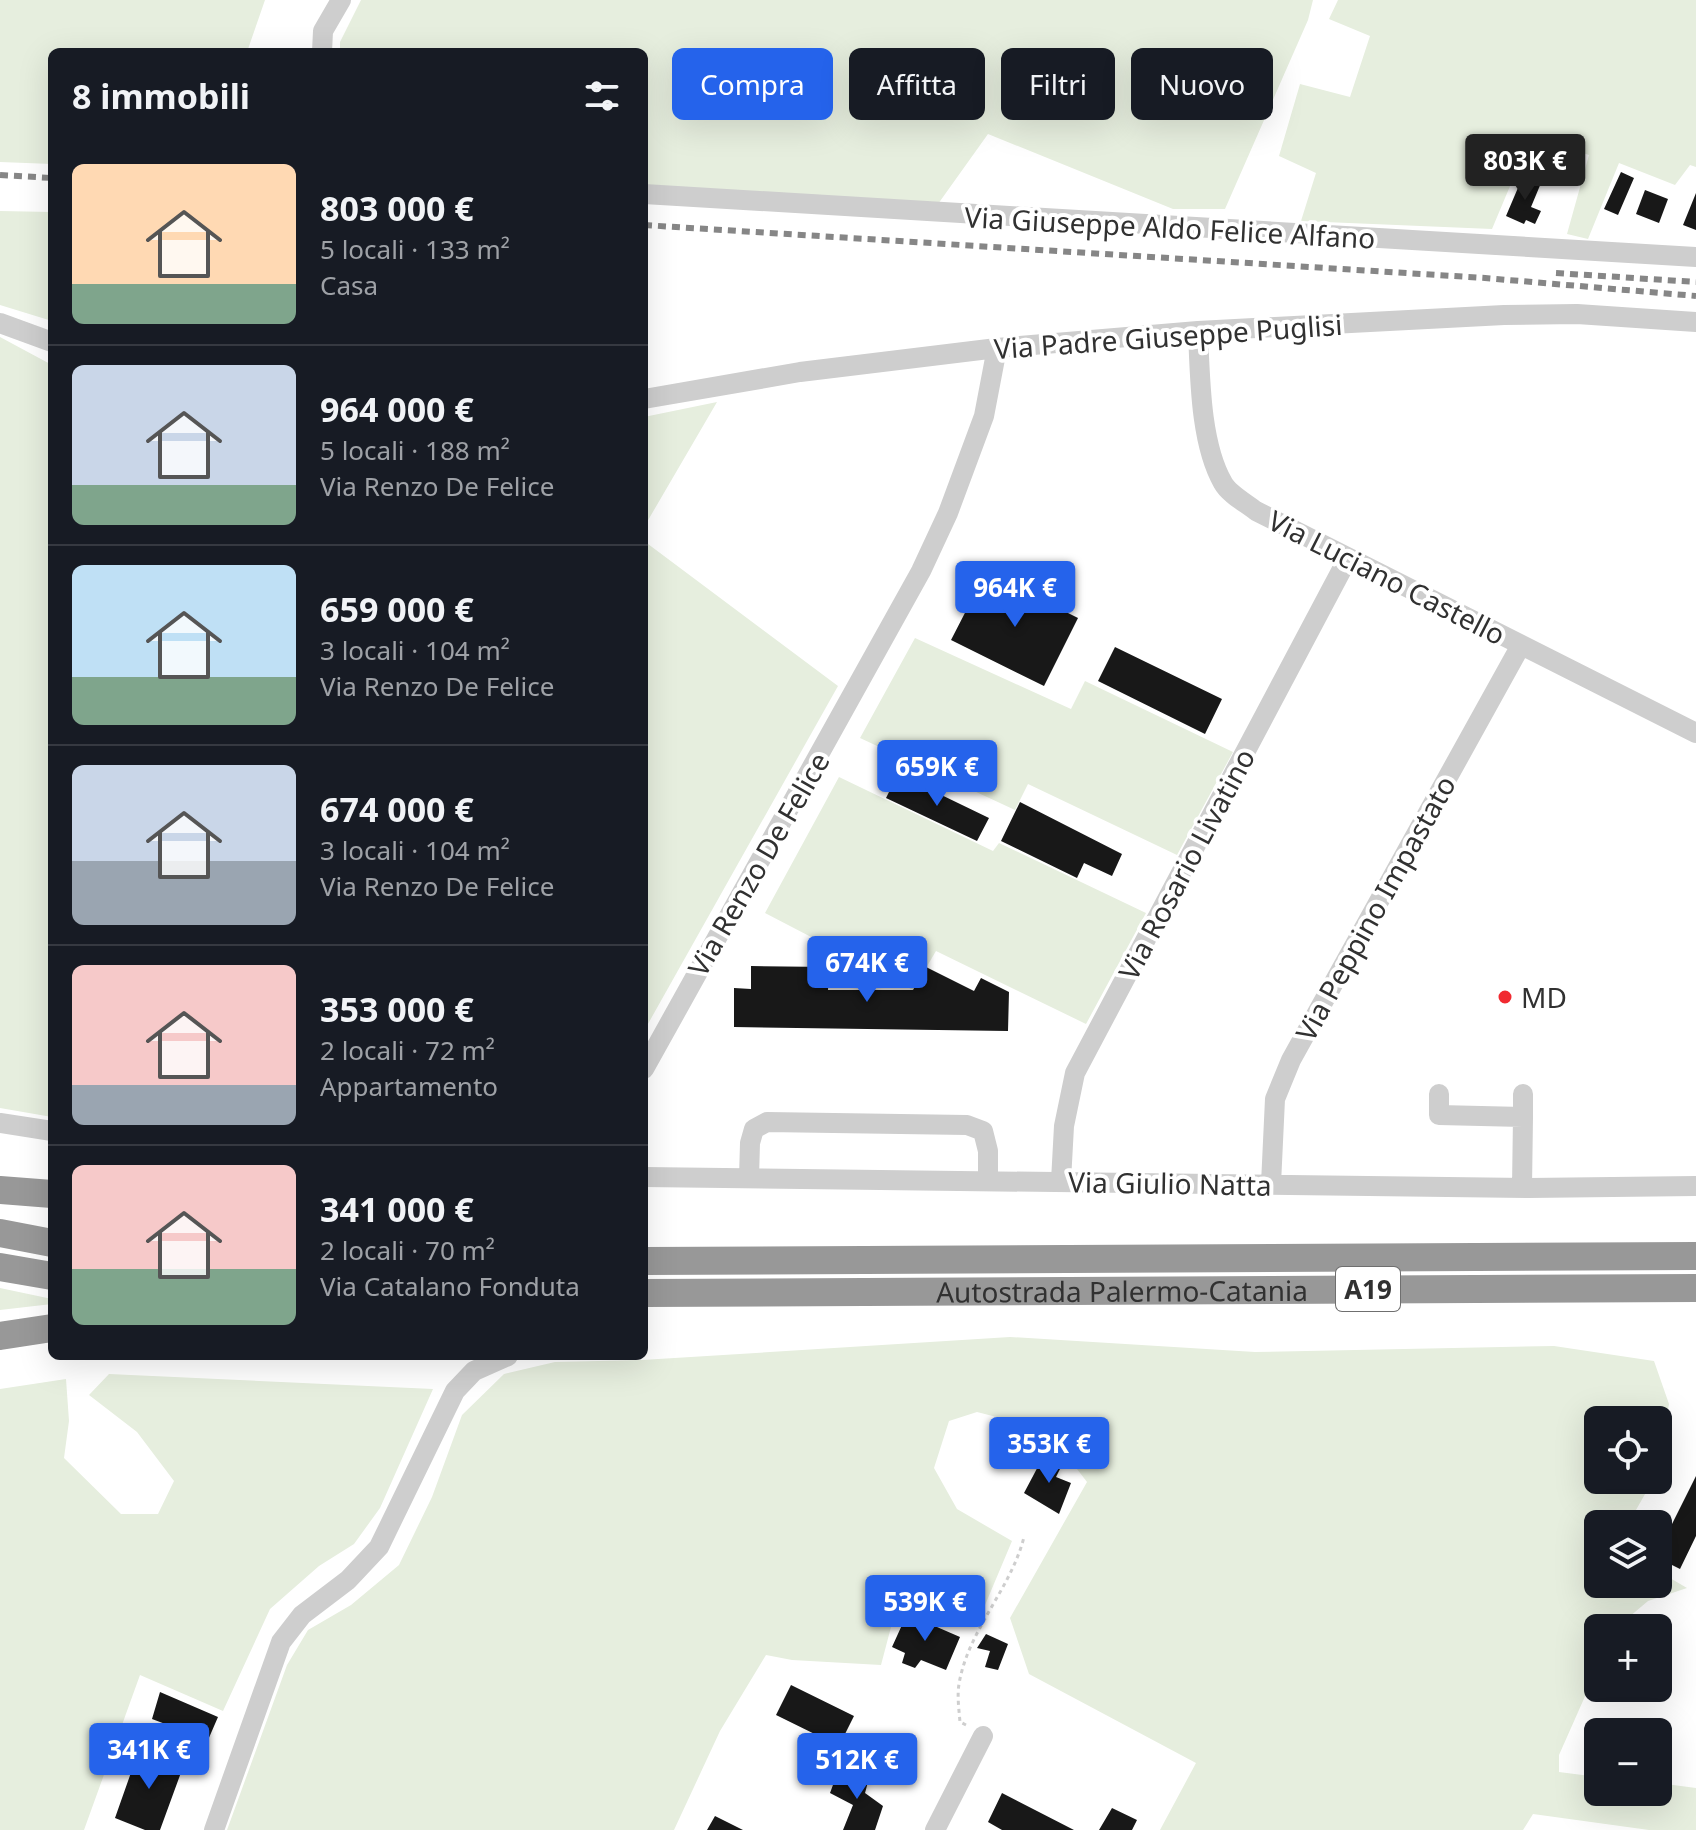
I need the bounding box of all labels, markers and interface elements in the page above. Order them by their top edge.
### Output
chip: Compra [672,48,833,120]
chip: Affitta [849,48,985,120]
chip: Filtri [1001,48,1115,120]
chip: Nuovo [1131,48,1273,120]
text: 8 immobili [72,73,250,119]
icon: filters [580,74,624,118]
pin: 803K € [1460,134,1590,202]
text: 803K € [1483,142,1567,178]
text: 803 000 € [320,185,474,231]
icon: home [136,196,232,292]
street label: Via Giuseppe Aldo Felice Alfano [964,197,1376,257]
text: 5 locali · 133 m² [320,231,510,267]
text: Casa [320,267,378,303]
street label: Via Padre Giuseppe Puglisi [993,305,1343,367]
text: 964 000 € [320,386,474,432]
icon: home [136,397,232,493]
text: 5 locali · 188 m² [320,432,510,468]
text: Via Renzo De Felice [320,468,554,504]
street label: Via Luciano Castello [1262,501,1512,653]
pin: 964K € [950,561,1080,629]
text: 964K € [973,569,1057,605]
text: 659 000 € [320,586,474,632]
icon: home [136,597,232,693]
text: 3 locali · 104 m² [320,632,510,668]
text: Via Renzo De Felice [320,668,554,704]
pin: 659K € [872,740,1002,808]
street label: Via Rosario Livatino [1109,742,1263,986]
street label: Via Renzo De Felice [678,745,838,983]
text: 659K € [895,748,979,784]
street label: Via Peppino Impastato [1286,769,1464,1047]
text: 674 000 € [320,786,474,832]
icon: home [136,797,232,893]
text: 3 locali · 104 m² [320,832,510,868]
text: Via Renzo De Felice [320,868,554,904]
pin: 674K € [802,936,932,1004]
text: 674K € [825,944,909,980]
place label: MD [1521,978,1567,1016]
text: 353 000 € [320,986,474,1032]
marker: MD [1496,988,1514,1006]
icon: home [136,997,232,1093]
text: 2 locali · 72 m² [320,1032,495,1068]
text: Appartamento [320,1068,498,1104]
street label: Via Giulio Natta [1068,1162,1272,1204]
text: 341 000 € [320,1186,474,1232]
icon: home [136,1197,232,1293]
text: 2 locali · 70 m² [320,1232,495,1268]
road number: A19 [1336,1267,1400,1311]
text: Via Catalano Fonduta [320,1268,580,1304]
street label: Autostrada Palermo-Catania [936,1271,1308,1311]
map controls [1584,1406,1672,1806]
button: locate [1584,1406,1672,1494]
pin: 353K € [984,1417,1114,1485]
text: 353K € [1007,1425,1091,1461]
button: layers [1584,1510,1672,1598]
pin: 539K € [860,1575,990,1643]
text: 539K € [883,1583,967,1619]
button: + [1584,1614,1672,1702]
button: − [1584,1718,1672,1806]
pin: 341K € [84,1723,214,1791]
text: 341K € [107,1731,191,1767]
pin: 512K € [792,1733,922,1801]
text: 512K € [815,1741,899,1777]

